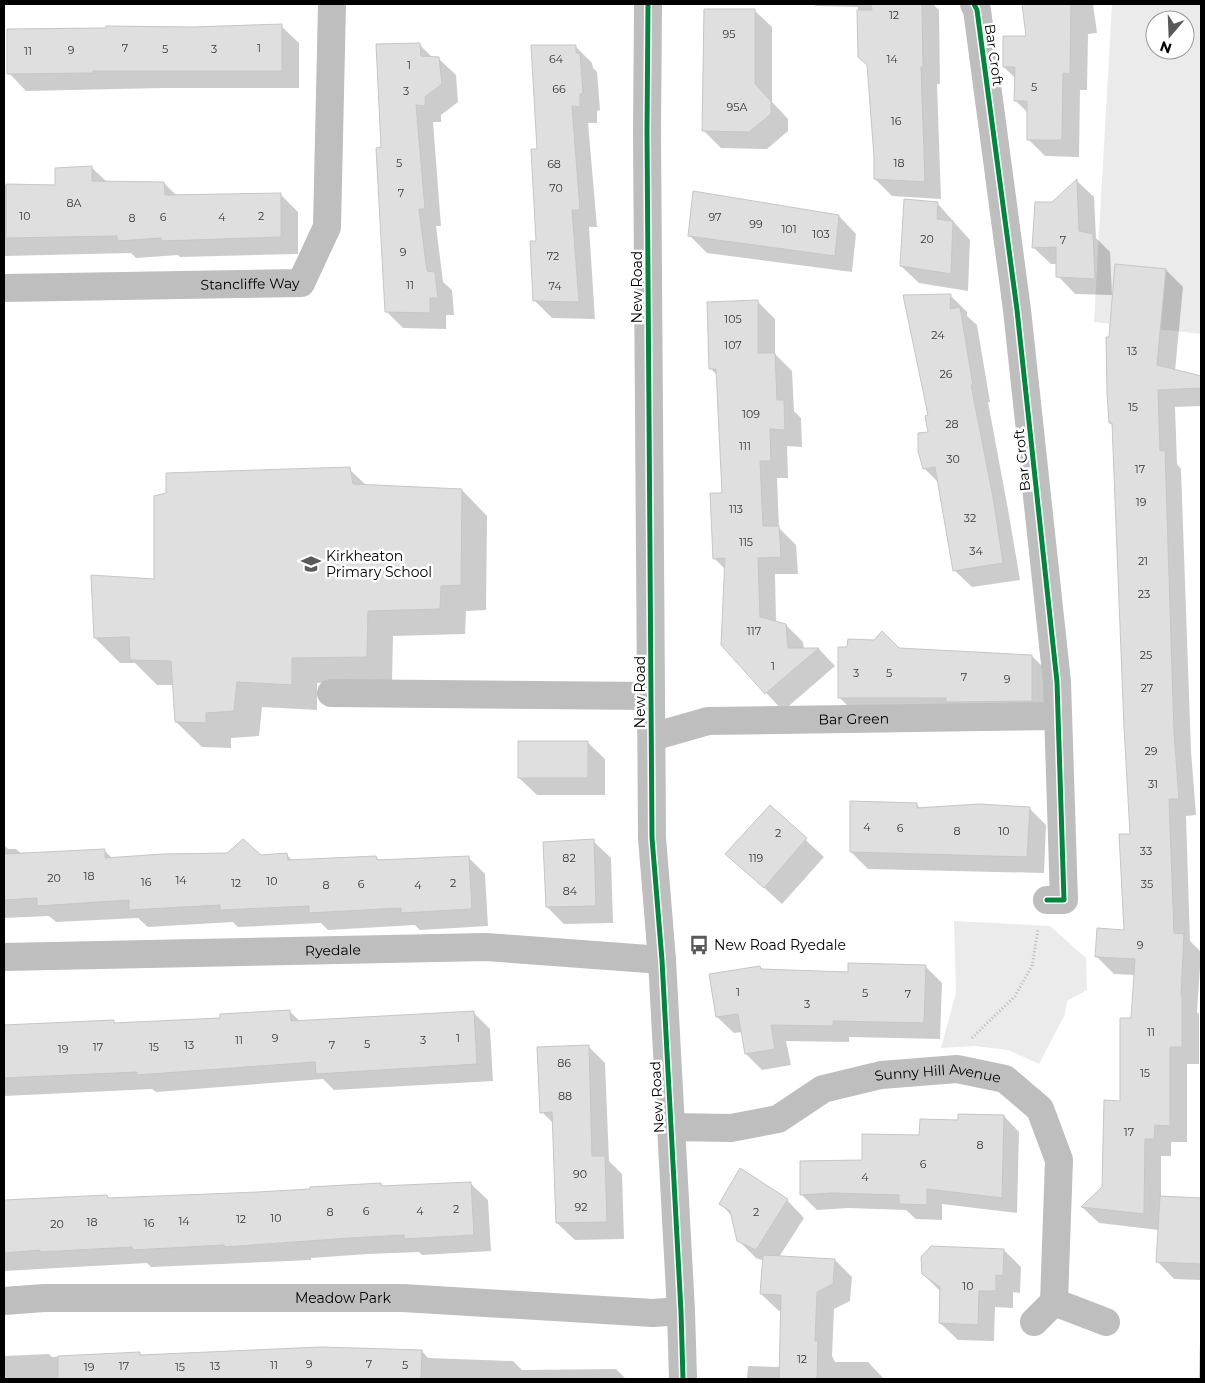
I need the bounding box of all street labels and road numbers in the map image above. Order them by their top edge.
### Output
street label: Bar Croft [981,23,1007,88]
street label: New Road [628,251,646,323]
street label: Stancliffe Way [200,274,300,294]
street label: Bar Croft [1010,428,1034,492]
street label: New Road [631,656,649,728]
street label: Bar Green [818,709,889,728]
street label: Ryedale [305,941,361,960]
street label: New Road [646,1060,668,1134]
street label: Sunny Hill Avenue [873,1060,1003,1087]
street label: Meadow Park [295,1289,391,1307]

